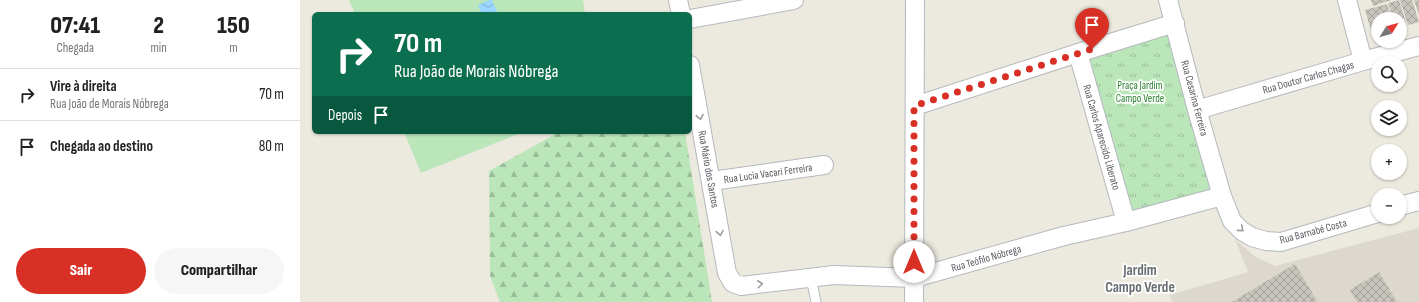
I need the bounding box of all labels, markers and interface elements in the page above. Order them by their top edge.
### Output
pin [1075,8,1109,49]
text: 07:41 [50,11,100,40]
text: 2 [153,11,164,40]
text: 150 [217,11,250,40]
north arrow [1371,12,1407,48]
map controls [1371,12,1407,224]
icon: arrive [1081,14,1103,36]
text: 70 m [394,27,442,60]
icon: right [328,28,380,80]
text: Chegada [56,40,94,56]
text: min [150,40,167,56]
text: m [229,40,238,56]
button: search [1371,56,1407,92]
street label: Rua Doutor Carlos Chagas [1261,58,1355,97]
street label: Rua Cesarina Ferreira [1178,59,1211,137]
text: Rua João de Morais Nóbrega [394,61,558,82]
text: Vire à direita [50,77,117,96]
park label: Praça Jardim Campo Verde [1116,79,1164,105]
street label: Rua Carlos Aparecido Liberato [1080,83,1123,192]
icon: right [16,84,38,106]
text: 70 m [259,85,284,104]
text: Rua João de Morais Nóbrega [50,96,169,112]
button: layers [1371,100,1407,136]
icon: arrive [370,104,392,126]
text: Depois [328,106,362,125]
one-way arrow [695,114,703,121]
street label: Rua Mário dos Santos [695,129,722,209]
icon: arrive [16,136,38,158]
text: Chegada ao destino [50,137,153,156]
text: 80 m [259,137,284,156]
button: + [1371,144,1407,180]
street label: Rua Lucia Vacari Ferreira [723,161,813,186]
button: − [1371,188,1407,224]
street label: Rua Barnabé Costa [1278,216,1348,247]
one-way arrow [1236,225,1244,232]
one-way arrow [716,230,724,236]
position arrow [893,241,935,283]
street label: Rua Teófilo Nóbrega [950,242,1023,275]
button: Sair [16,248,146,294]
button: Compartilhar [154,248,284,294]
district label: Jardim Campo Verde [1105,261,1175,297]
one-way arrow [757,279,763,288]

